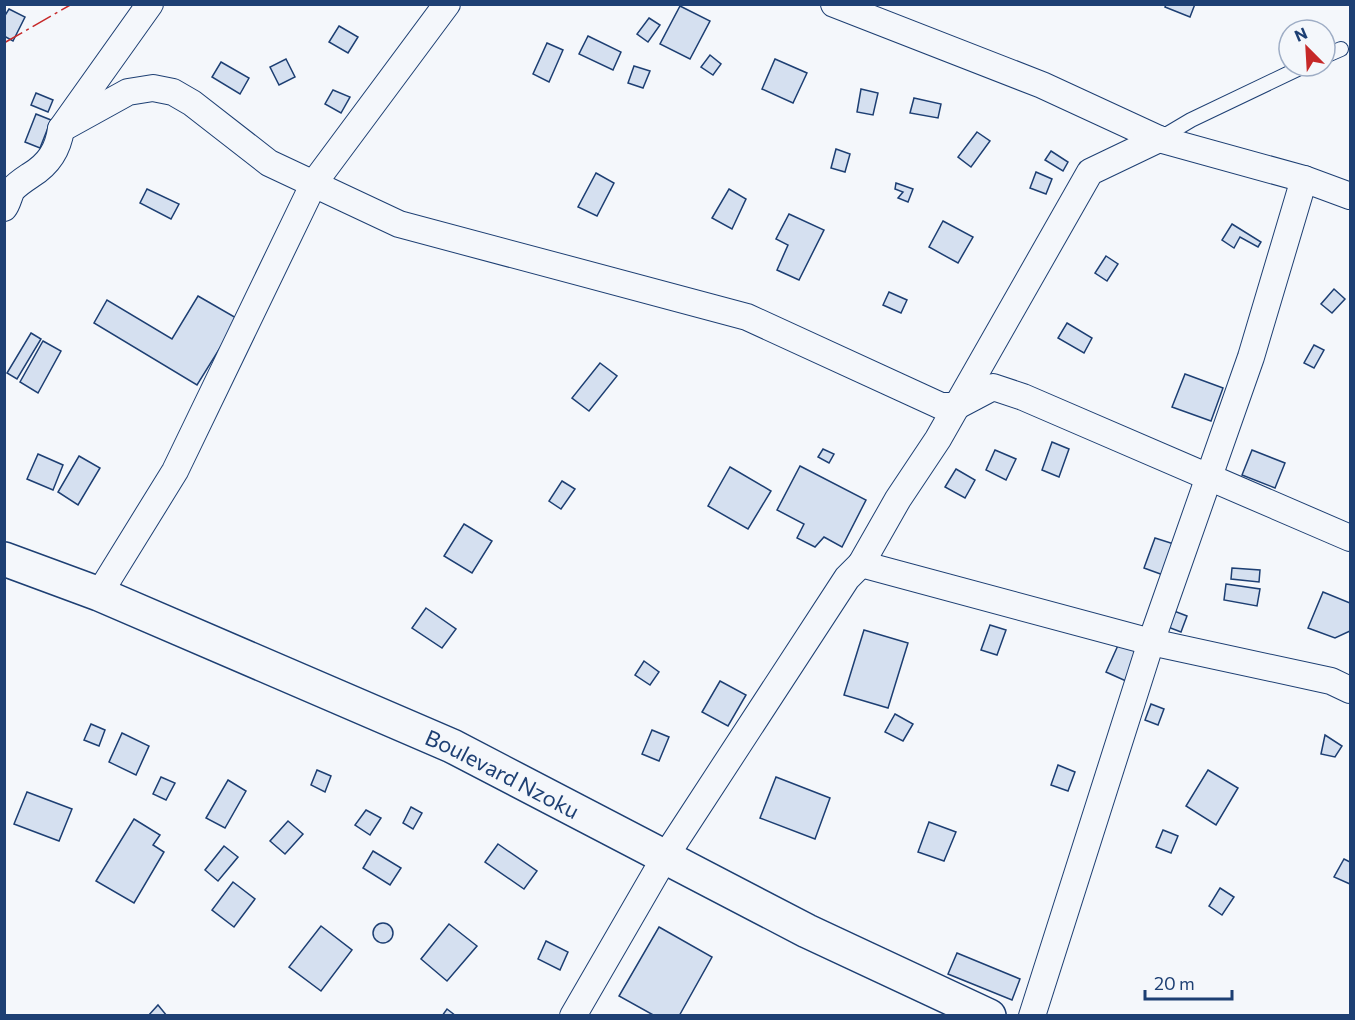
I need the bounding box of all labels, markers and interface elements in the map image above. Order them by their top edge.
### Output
north arrow [1277,18,1337,78]
text: N [1291,23,1310,45]
street label: Boulevard Nzoku [422,723,584,824]
scale bar [1145,963,1232,1001]
text: 20 m [1154,972,1195,994]

